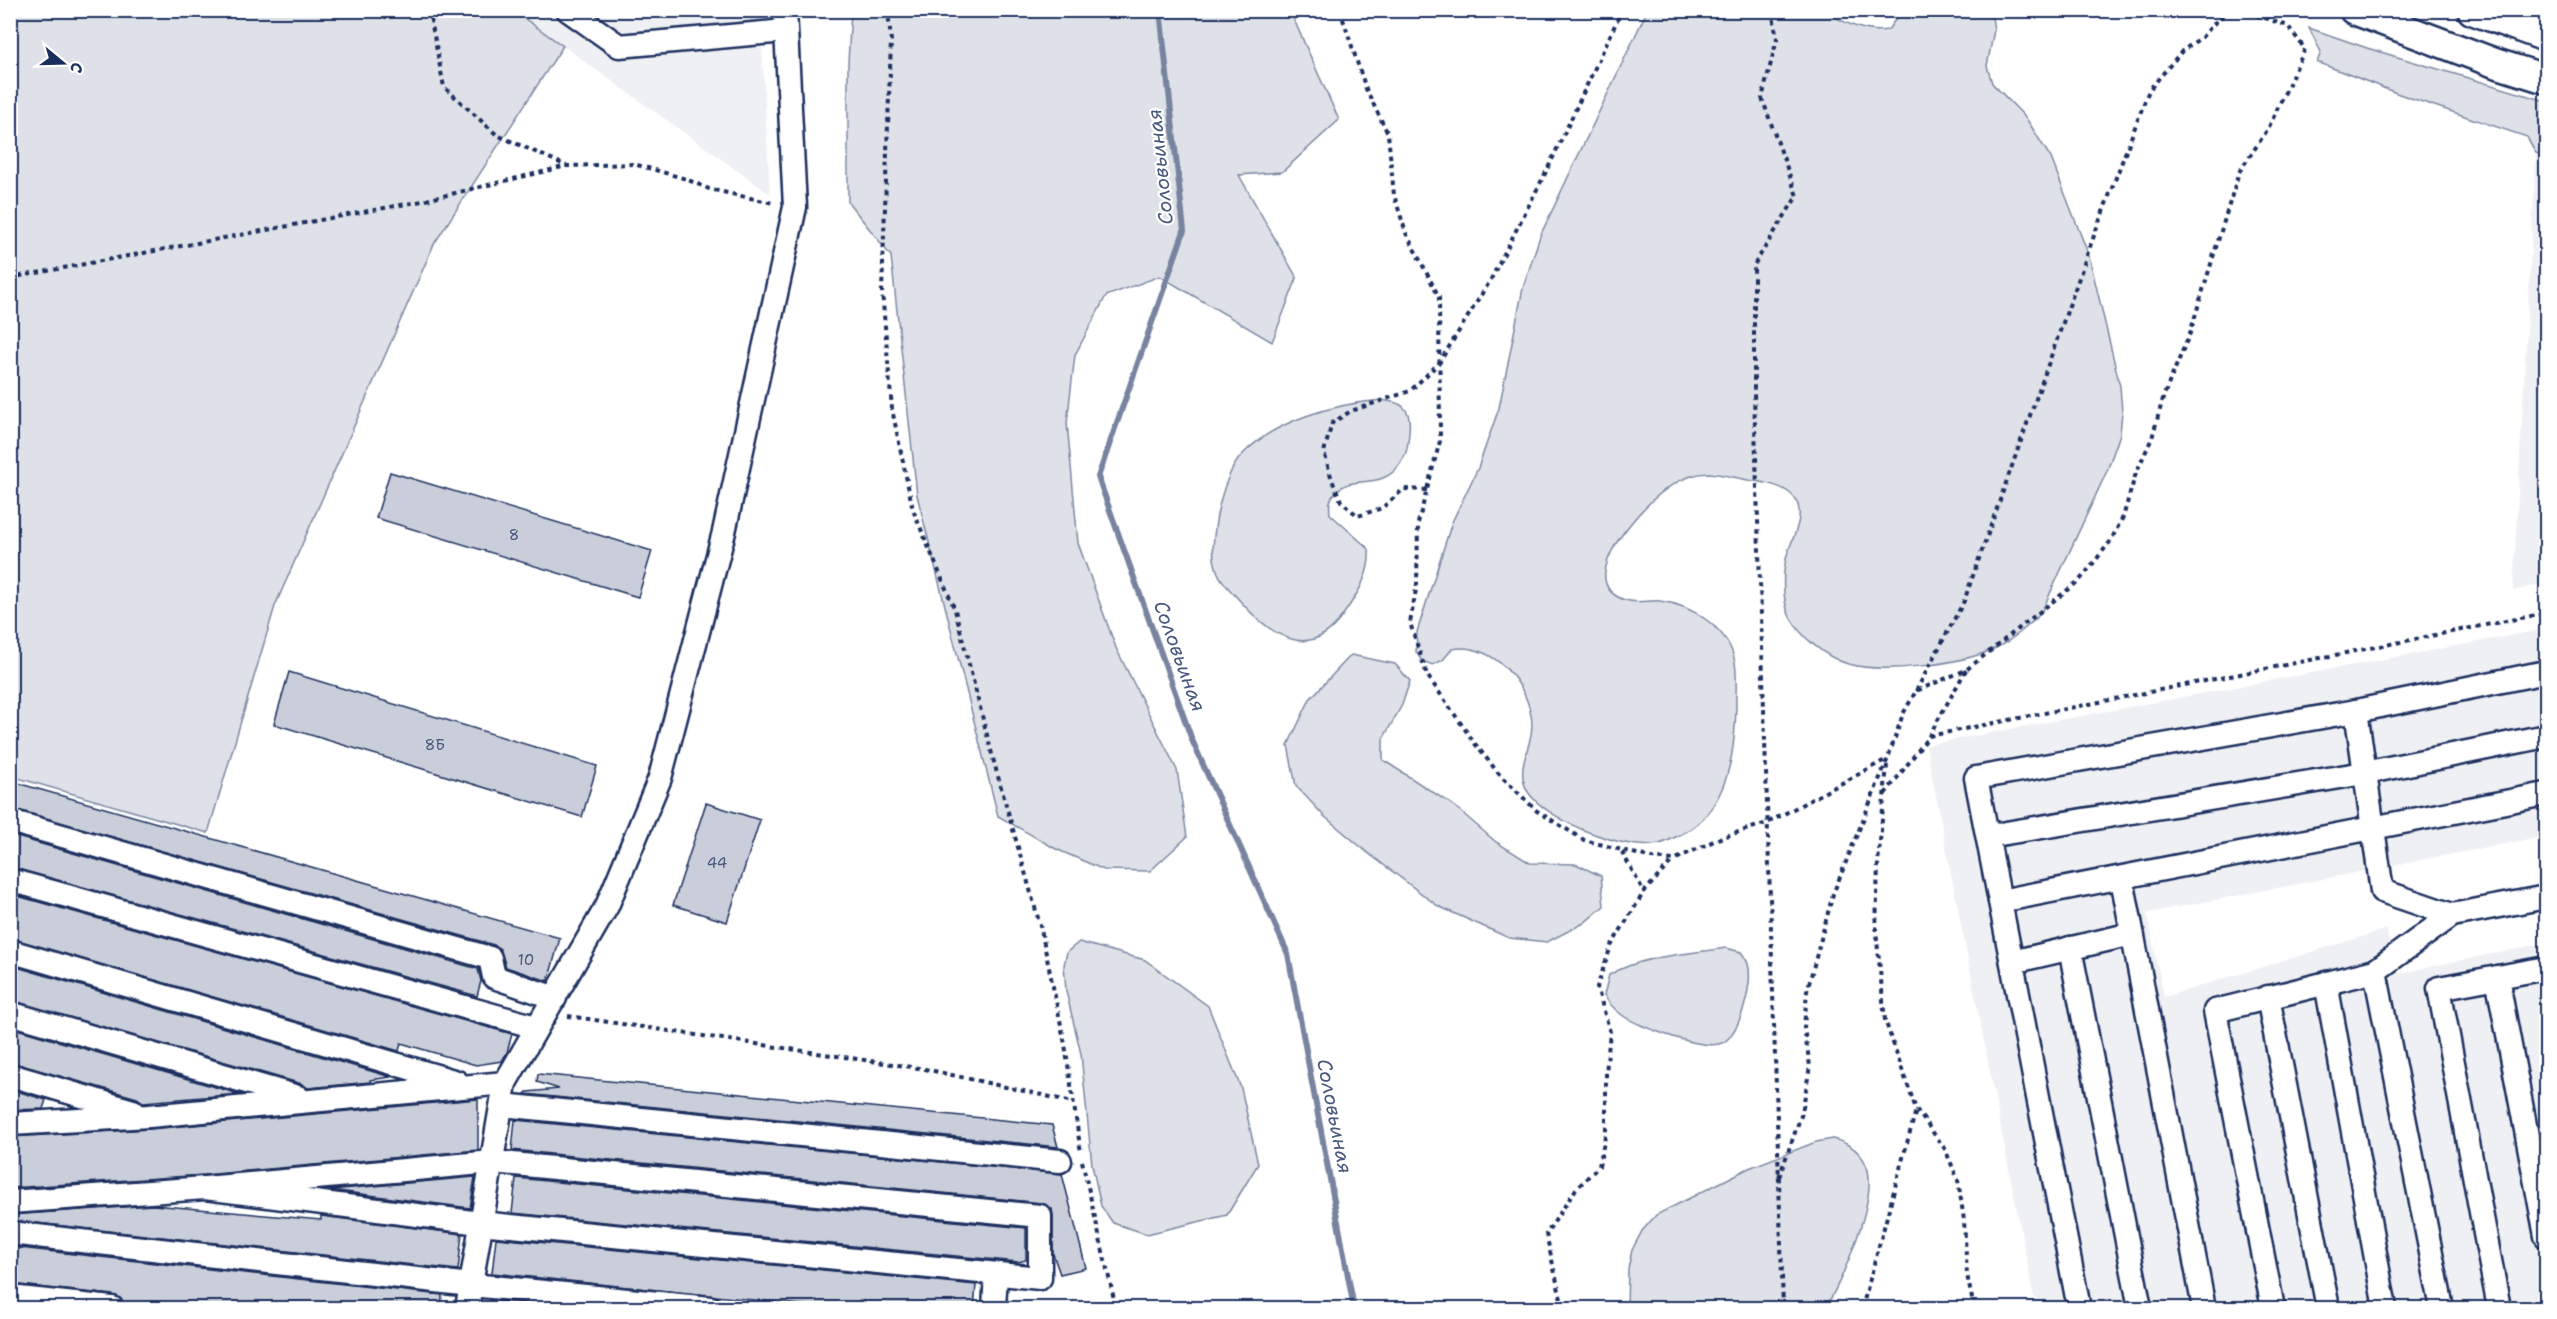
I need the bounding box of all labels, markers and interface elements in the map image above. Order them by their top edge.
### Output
north arrow [33,33,93,93]
text: С [65,60,88,76]
water label: Соловьиная [1141,108,1179,226]
house number: 8 [509,525,519,545]
water label: Соловьиная [1148,597,1212,715]
house number: 8Б [425,735,445,755]
house number: 44 [707,853,727,873]
house number: 10 [518,950,534,970]
water label: Соловьиная [1311,1057,1359,1175]

